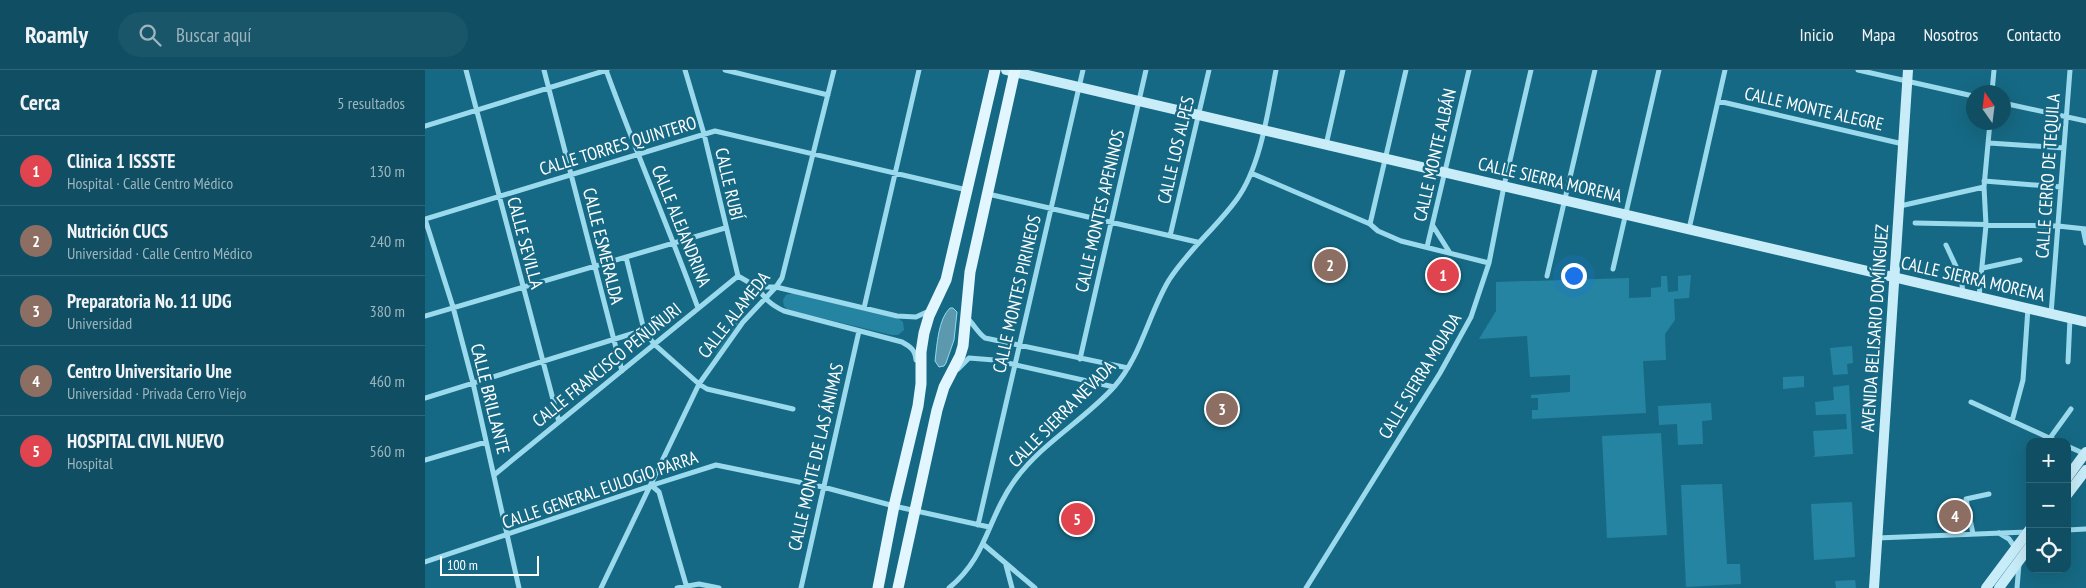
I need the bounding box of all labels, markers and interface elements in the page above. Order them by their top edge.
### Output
search box [118,12,468,57]
text: Roamly [25,19,88,50]
icon: search [136,21,164,49]
text: Buscar aquí [176,23,251,47]
text: Inicio [1800,23,1834,46]
text: Mapa [1862,23,1895,46]
text: Nosotros [1923,23,1978,46]
text: Contacto [2006,23,2061,46]
street label: CALLE MONTE ALEGRE [1742,81,1886,136]
north arrow [1966,85,2011,130]
street label: CALLE MONTE ALBÁN [1408,86,1461,224]
text: Cerca [20,89,60,116]
street label: CALLE CERRO DE TEQUILA [2030,92,2065,259]
text: 5 resultados [337,93,405,113]
street label: CALLE LOS ALPES [1152,94,1199,206]
street label: CALLE TORRES QUINTERO [537,111,699,180]
street label: CALLE MONTES APENINOS [1070,127,1129,294]
street label: CALLE RUBÍ [710,146,749,223]
text: Clinica 1 ISSSTE [67,149,175,173]
street label: CALLE SIERRA MORENA [1476,152,1625,207]
text: 1 [32,161,40,181]
text: 130 m [370,161,405,181]
street label: CALLE ALEJANDRINA [647,162,716,290]
text: Hospital · Calle Centro Médico [67,173,233,193]
street label: CALLE ESMERALDA [578,185,629,307]
street label: CALLE SEVILLA [502,194,549,292]
street label: CALLE MONTES PIRINEOS [987,212,1046,375]
text: Nutrición CUCS [67,219,168,243]
street label: AVENIDA BELISARIO DOMÍNGUEZ [1856,223,1893,432]
text: 2 [32,231,40,251]
text: 240 m [370,231,405,251]
text: Universidad · Calle Centro Médico [67,243,252,263]
pin: 2 [1314,246,1346,284]
street label: CALLE SIERRA MORENA [1899,251,2048,306]
pin: 1 [1427,256,1459,294]
your location [1561,263,1587,289]
street label: CALLE ALAMEDA [693,266,775,363]
text: Preparatoria No. 11 UDG [67,289,232,313]
street label: CALLE FRANCISCO PEÑUÑURI [528,297,686,432]
text: 3 [32,301,40,321]
text: 380 m [370,301,405,321]
street label: CALLE SIERRA MOJADA [1373,308,1466,443]
text: Universidad [67,313,132,333]
street label: CALLE BRILLANTE [466,341,515,457]
street label: CALLE SIERRA NEVADA [1003,355,1120,472]
text: Centro Universitario Une [67,359,232,383]
street label: CALLE MONTE DE LAS ÁNIMAS [783,361,848,553]
text: 4 [32,371,40,391]
text: 460 m [370,371,405,391]
text: Universidad · Privada Cerro Viejo [67,383,246,403]
pin: 3 [1206,390,1238,428]
text: HOSPITAL CIVIL NUEVO [67,429,224,453]
map controls [2026,438,2071,573]
button: + [2026,438,2071,483]
text: 5 [32,441,40,461]
text: 560 m [370,441,405,461]
street label: CALLE GENERAL EULOGIO PARRA [499,445,701,534]
text: Hospital [67,453,113,473]
button: − [2026,483,2071,528]
pin: 4 [1939,497,1971,535]
pin: 5 [1061,500,1093,538]
button: locate [2026,528,2071,573]
scale bar [440,553,539,576]
text: 100 m [447,556,478,574]

